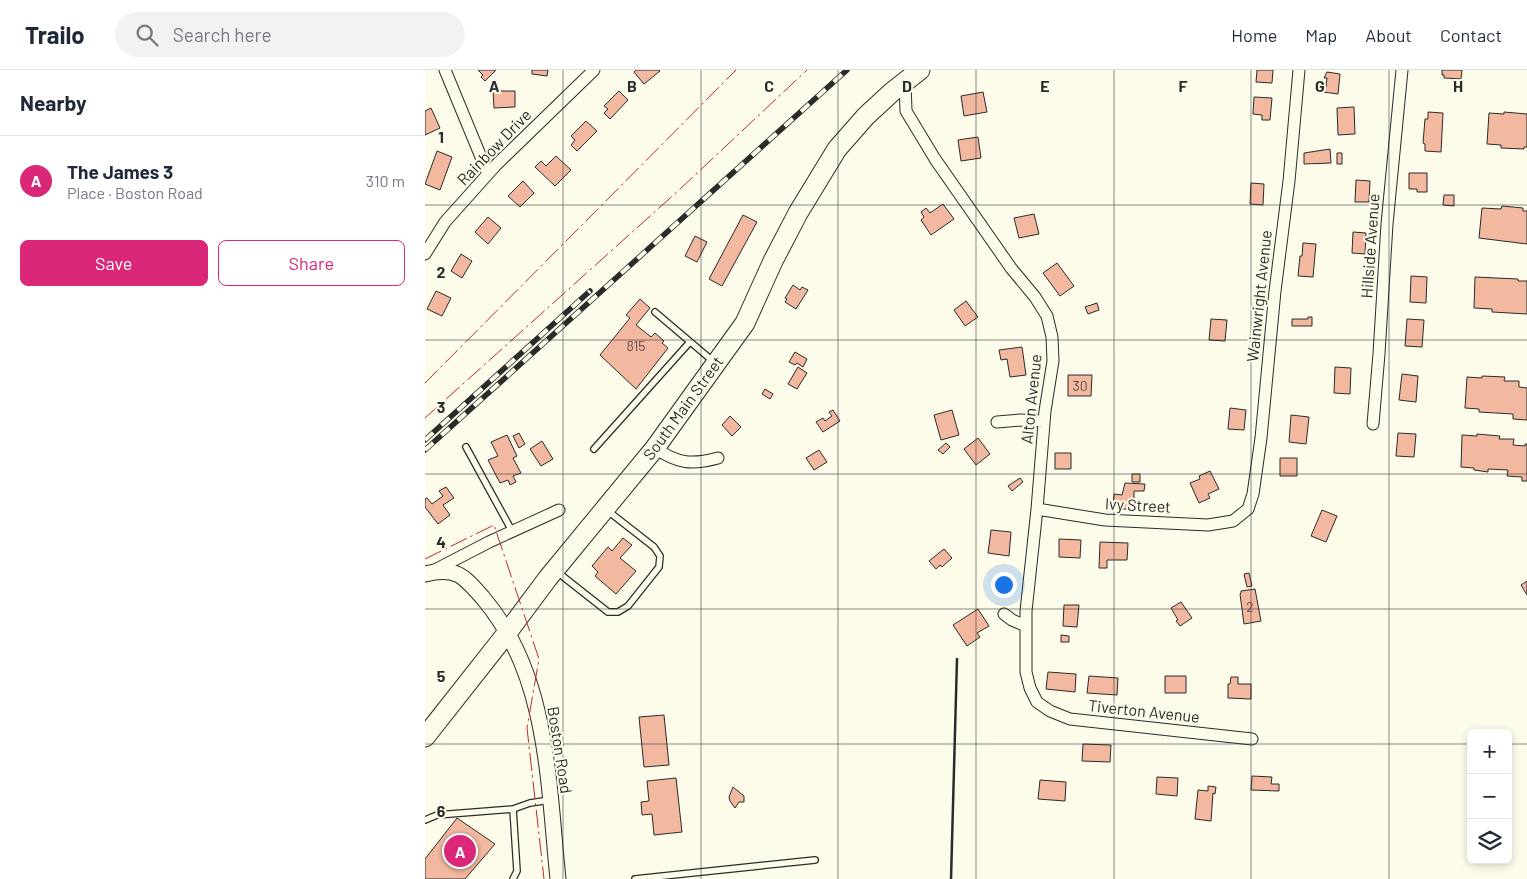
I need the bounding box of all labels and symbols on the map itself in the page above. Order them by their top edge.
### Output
text: A [489,76,500,95]
text: B [627,76,637,95]
text: C [764,76,774,95]
text: D [902,76,912,95]
text: E [1040,76,1050,95]
text: F [1179,76,1188,95]
text: G [1315,76,1325,95]
text: H [1453,76,1463,95]
street label: Rainbow Drive [453,105,535,189]
text: 1 [438,127,444,146]
street label: Hillside Avenue [1356,193,1383,299]
street label: Wainwright Avenue [1242,229,1275,363]
text: 2 [437,262,446,281]
house number: 815 [627,337,646,354]
street label: South Main Street [639,352,727,463]
street label: Alton Avenue [1016,353,1045,445]
house number: 30 [1072,377,1088,394]
text: 3 [437,397,445,416]
street label: Ivy Street [1105,493,1171,516]
text: 4 [436,532,446,551]
your location [991,572,1017,598]
house number: 2 [1246,598,1254,615]
text: 5 [437,666,446,685]
street label: Tiverton Avenue [1087,695,1201,726]
street label: Boston Road [544,705,577,795]
text: 6 [437,801,446,820]
pin: A [444,832,476,870]

